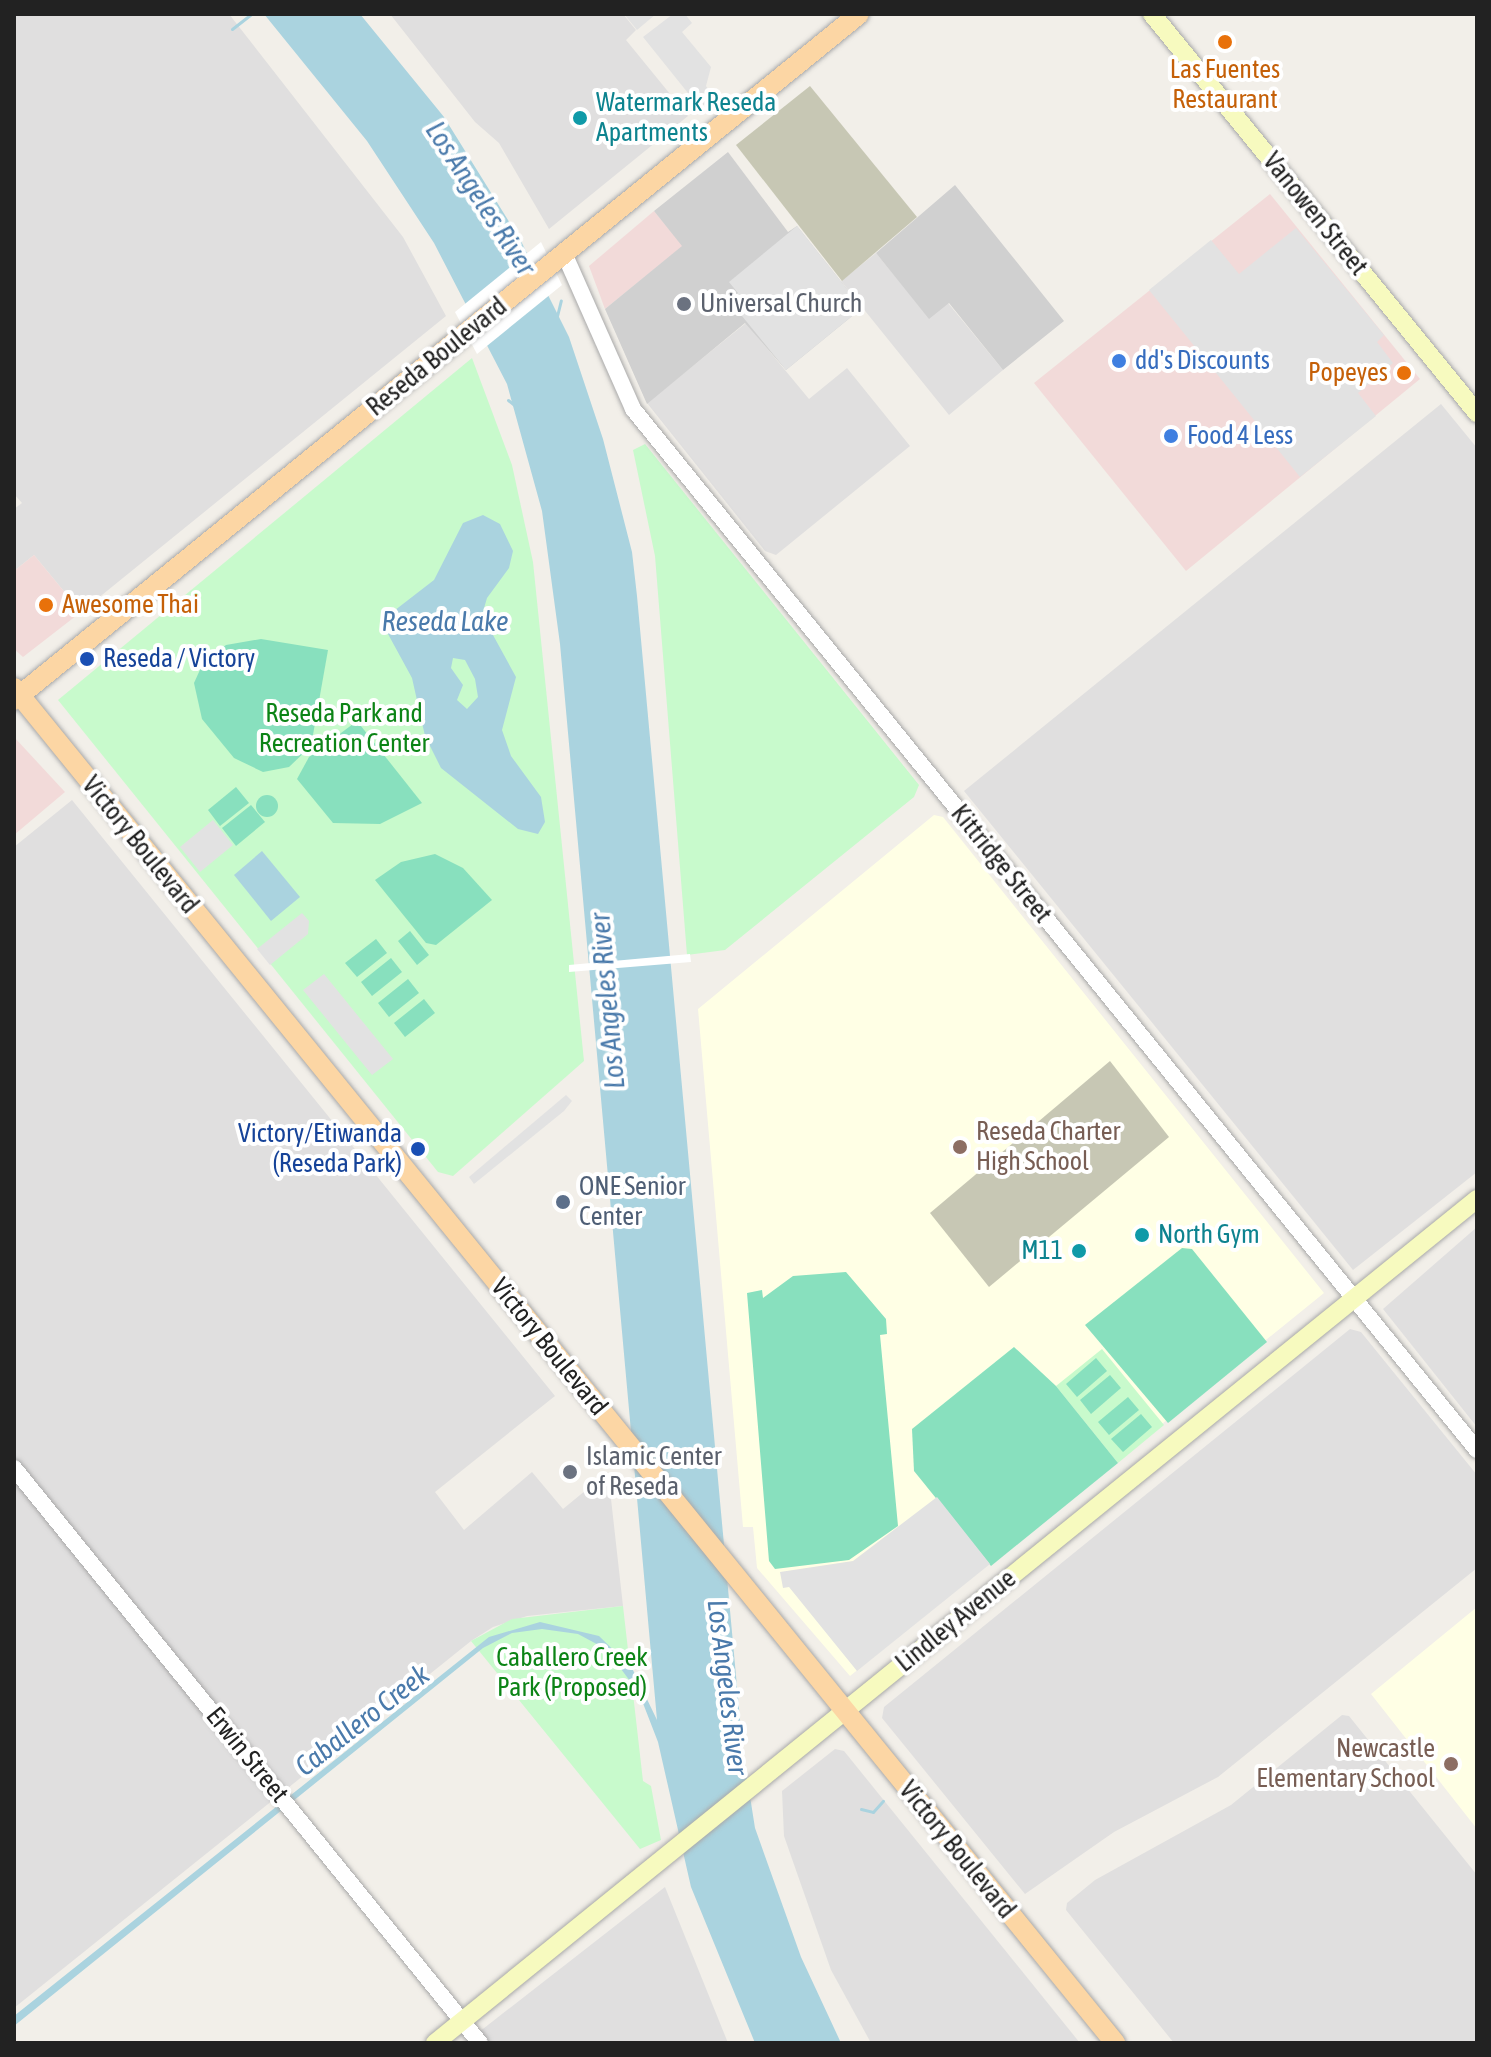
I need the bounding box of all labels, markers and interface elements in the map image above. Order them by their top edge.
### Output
marker: Las Fuentes Restaurant [1216,33,1234,51]
place label: Las Fuentes Restaurant [1170,54,1280,116]
place label: Watermark Reseda Apartments [596,87,776,148]
marker: Watermark Reseda Apartments [571,109,589,127]
water label: Los Angeles River [419,115,543,281]
street label: Vanowen Street [1256,146,1374,282]
place label: Universal Church [700,288,862,320]
street label: Reseda Boulevard [361,291,513,423]
marker: Universal Church [675,295,693,313]
place label: dd's Discounts [1135,345,1270,377]
marker: dd's Discounts [1110,352,1128,370]
place label: Popeyes [1308,357,1388,389]
marker: Popeyes [1395,364,1413,382]
place label: Food 4 Less [1187,420,1293,452]
marker: Food 4 Less [1162,427,1180,445]
place label: Awesome Thai [62,589,199,621]
marker: Awesome Thai [37,596,55,614]
water label: Reseda Lake [381,604,509,638]
place label: Reseda / Victory [103,643,255,675]
marker: Reseda / Victory [78,650,96,668]
park label: Reseda Park and Recreation Center [259,698,429,760]
street label: Victory Boulevard [75,770,205,920]
street label: Kittridge Street [944,799,1058,929]
water label: Los Angeles River [583,912,631,1090]
place label: Reseda Charter High School [976,1116,1120,1178]
place label: Victory/Etiwanda (Reseda Park) [238,1118,402,1180]
marker: Reseda Charter High School [951,1138,969,1156]
marker: Victory/Etiwanda (Reseda Park) [409,1140,427,1158]
place label: ONE Senior Center [579,1171,685,1232]
marker: ONE Senior Center [554,1193,572,1211]
place label: North Gym [1158,1219,1260,1251]
marker: North Gym [1133,1226,1151,1244]
place label: M11 [1021,1235,1063,1267]
marker: M11 [1070,1242,1088,1260]
street label: Victory Boulevard [484,1272,614,1422]
place label: Islamic Center of Reseda [586,1441,721,1502]
marker: Islamic Center of Reseda [561,1463,579,1481]
street label: Lindley Avenue [890,1563,1022,1679]
water label: Los Angeles River [701,1597,755,1777]
park label: Caballero Creek Park (Proposed) [496,1642,648,1704]
water label: Caballero Creek [288,1657,436,1783]
street label: Erwin Street [199,1701,295,1809]
place label: Newcastle Elementary School [1256,1733,1435,1794]
marker: Newcastle Elementary School [1442,1755,1460,1773]
street label: Victory Boulevard [892,1775,1022,1925]

